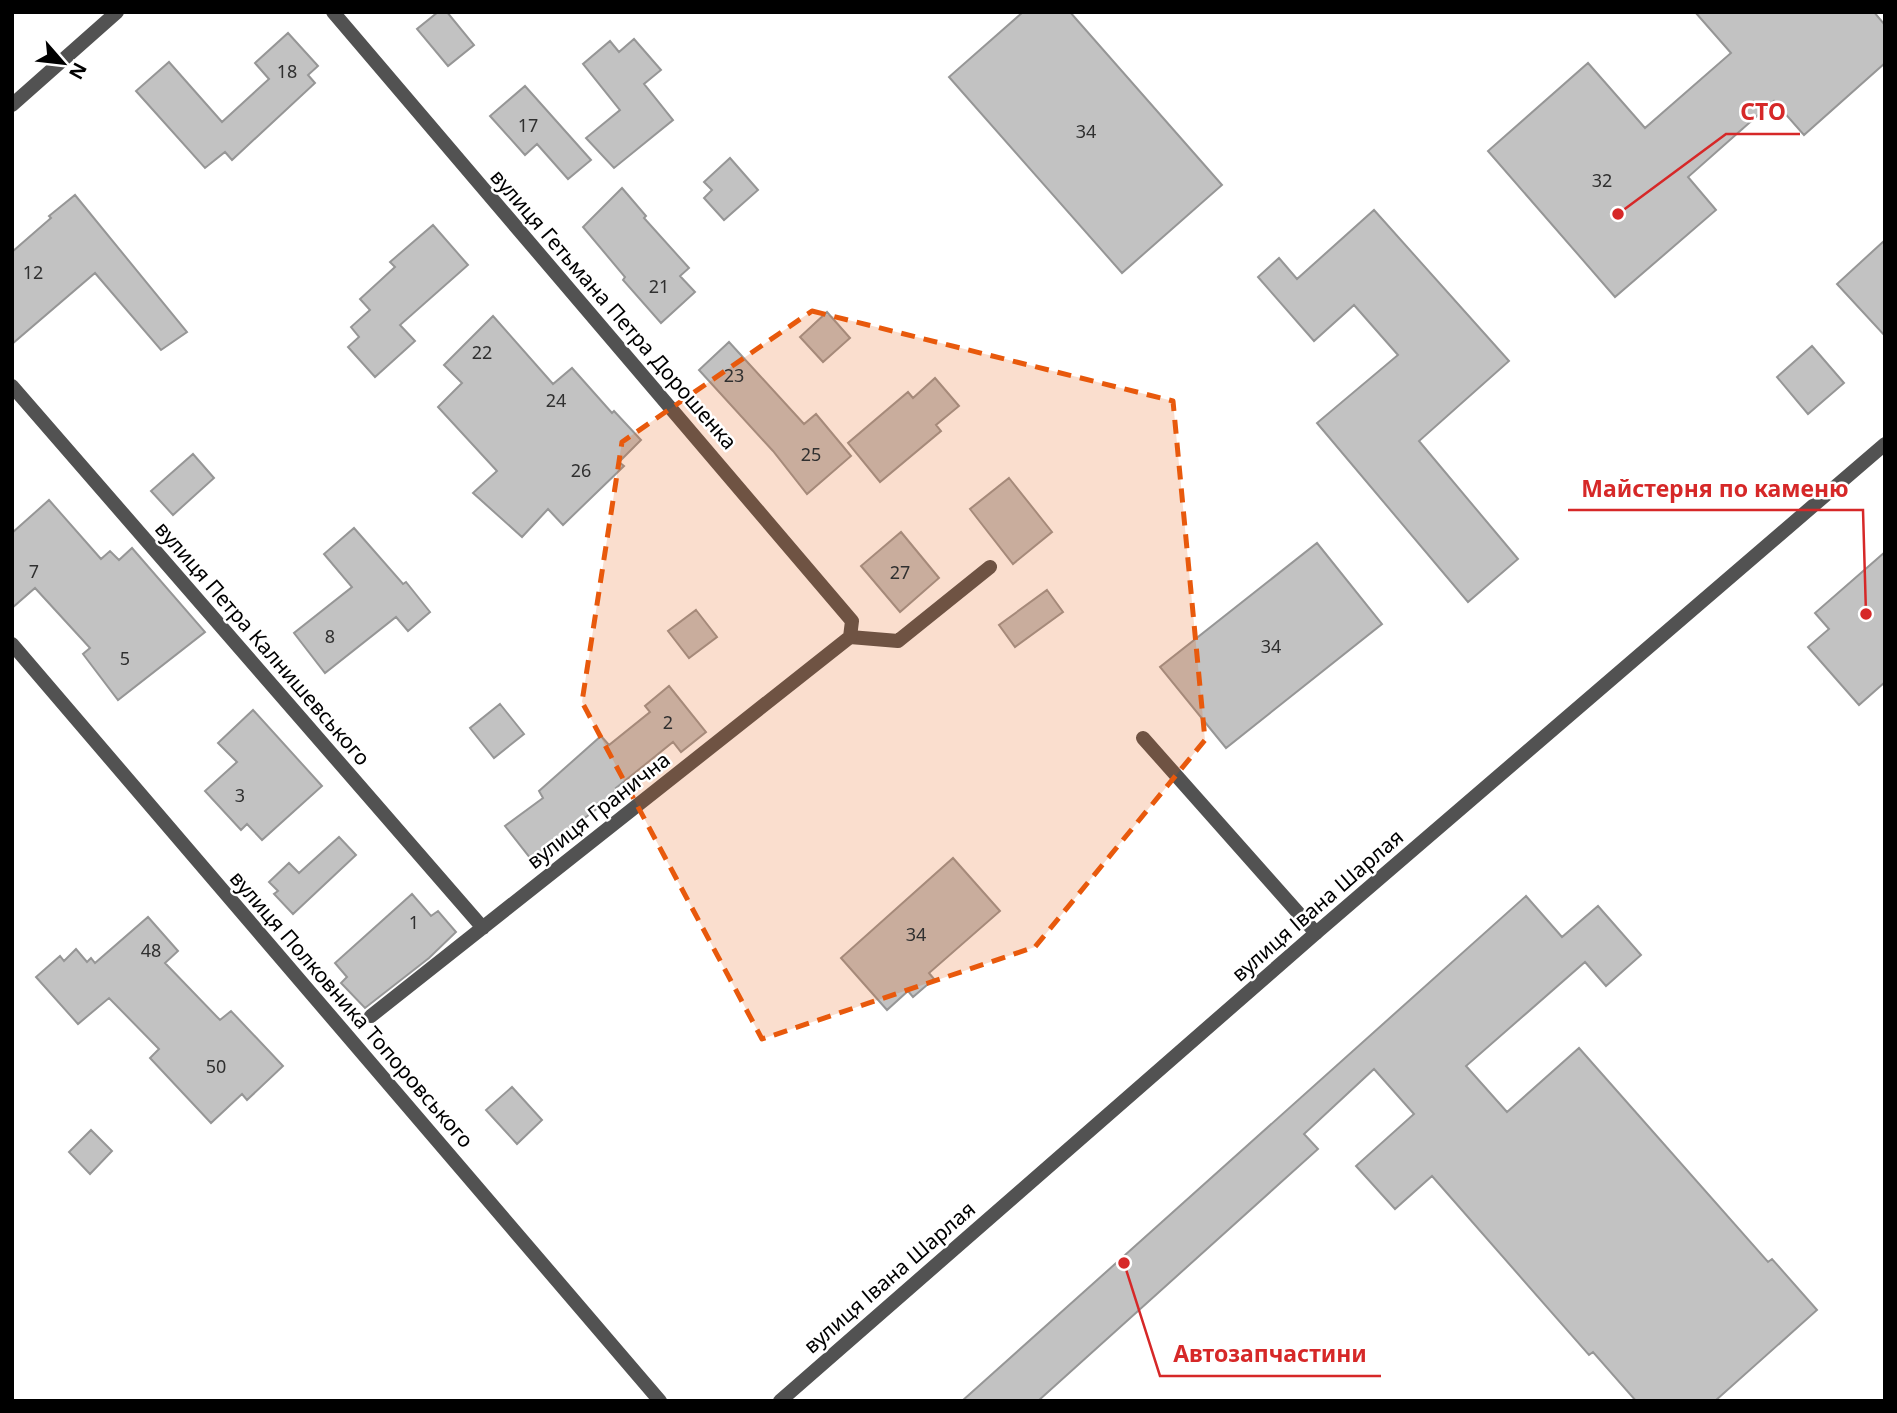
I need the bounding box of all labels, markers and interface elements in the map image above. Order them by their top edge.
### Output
north arrow [28,28,98,98]
text: N [63,58,93,84]
house number: 18 [277,59,297,83]
callout: СТО [1726,90,1800,134]
text: СТО [1740,95,1786,127]
house number: 17 [518,113,538,137]
house number: 34 [1076,119,1096,143]
street label: вулиця Гетьмана Петра Дорошенка [485,163,743,455]
house number: 32 [1592,168,1612,192]
house number: 12 [23,260,43,284]
house number: 21 [649,274,669,298]
house number: 22 [472,340,492,364]
house number: 23 [724,363,744,387]
house number: 24 [546,388,566,412]
house number: 25 [801,442,821,466]
house number: 26 [571,458,591,482]
callout: Майстерня по каменю [1568,466,1863,510]
text: Майстерня по каменю [1581,472,1849,504]
street label: вулиця Петра Калнишевського [149,515,377,771]
house number: 7 [29,559,39,583]
house number: 27 [890,560,910,584]
house number: 8 [325,624,335,648]
house number: 34 [1261,634,1281,658]
house number: 5 [120,646,130,670]
house number: 2 [663,710,673,734]
street label: вулиця Гранична [521,745,675,875]
house number: 3 [235,783,245,807]
street label: вулиця Івана Шарлая [1225,823,1409,987]
street label: вулиця Полковника Топоровського [224,865,480,1153]
house number: 1 [409,910,419,934]
house number: 34 [906,922,926,946]
house number: 48 [141,938,161,962]
house number: 50 [206,1054,226,1078]
street label: вулиця Івана Шарлая [797,1195,981,1359]
callout: Автозапчастини [1160,1332,1381,1376]
text: Автозапчастини [1173,1337,1367,1369]

